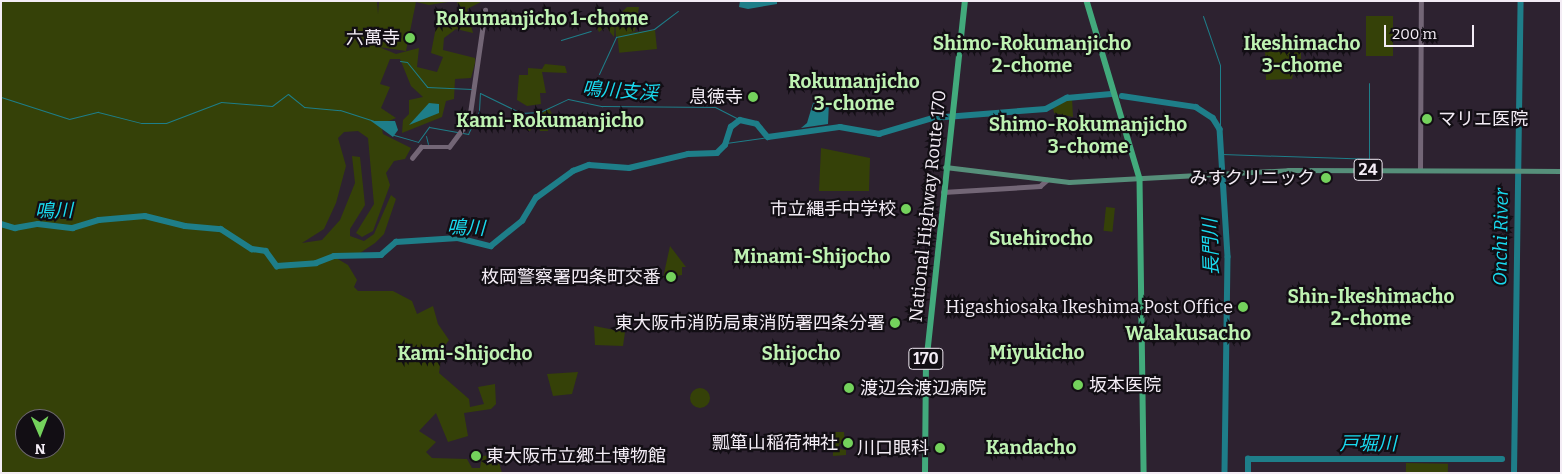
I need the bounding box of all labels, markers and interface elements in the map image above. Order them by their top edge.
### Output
district label: Rokumanjicho 1-chome [436,8,648,30]
scale bar [1387,15,1477,47]
text: 200 m [1392,25,1437,43]
place label: 六萬寺 [346,27,400,49]
marker: 六萬寺 [404,32,416,44]
district label: Shimo-Rokumanjicho 2-chome [933,33,1131,77]
district label: Ikeshimacho 3-chome [1244,33,1360,77]
district label: Rokumanjicho 3-chome [788,71,920,115]
water label: 鳴川支渓 [581,77,659,105]
place label: 息徳寺 [689,86,743,108]
street label: National Highway Route 170 [905,89,951,323]
marker: 息徳寺 [747,91,759,103]
place label: マリエ医院 [1438,108,1528,130]
district label: Kami-Rokumanjicho [456,110,644,132]
marker: マリエ医院 [1420,112,1434,126]
district label: Shimo-Rokumanjicho 3-chome [989,114,1187,158]
road number: 24 [1353,156,1383,184]
place label: みすクリニック [1189,167,1315,189]
marker: みすクリニック [1319,171,1333,185]
water label: Onchi River [1489,188,1513,286]
place label: 市立縄手中学校 [770,198,896,220]
water label: 鳴川 [35,199,73,223]
marker: 市立縄手中学校 [900,203,912,215]
water label: 鳴川 [447,216,485,240]
water label: 長門川 [1199,218,1223,276]
district label: Suehirocho [989,228,1093,250]
district label: Minami-Shijocho [734,246,890,268]
place label: 枚岡警察署四条町交番 [481,266,661,288]
marker: 枚岡警察署四条町交番 [665,271,677,283]
district label: Shin-Ikeshimacho 2-chome [1287,286,1455,330]
place label: Higashiosaka Ikeshima Post Office [945,296,1233,318]
marker: Higashiosaka Ikeshima Post Office [1237,301,1249,313]
place label: 東大阪市消防局東消防署四条分署 [615,312,885,334]
marker: 東大阪市消防局東消防署四条分署 [889,317,901,329]
district label: Wakakusacho [1125,323,1251,345]
district label: Miyukicho [990,342,1084,364]
district label: Kami-Shijocho [397,343,533,365]
district label: Shijocho [762,343,840,365]
road number: 170 [907,346,945,372]
place label: 坂本医院 [1089,374,1161,396]
place label: 渡辺会渡辺病院 [860,377,986,399]
marker: 坂本医院 [1071,378,1085,392]
marker: 渡辺会渡辺病院 [842,381,856,395]
north arrow [15,409,65,459]
place label: 瓢箪山稲荷神社 [712,432,838,454]
water label: 戸堀川 [1340,433,1396,455]
marker: 瓢箪山稲荷神社 [842,437,854,449]
place label: 川口眼科 [857,437,929,459]
district label: Kandacho [986,437,1076,459]
text: N [35,440,46,457]
marker: 川口眼科 [933,441,947,455]
place label: 東大阪市立郷土博物館 [486,445,666,467]
marker: 東大阪市立郷土博物館 [470,450,482,462]

